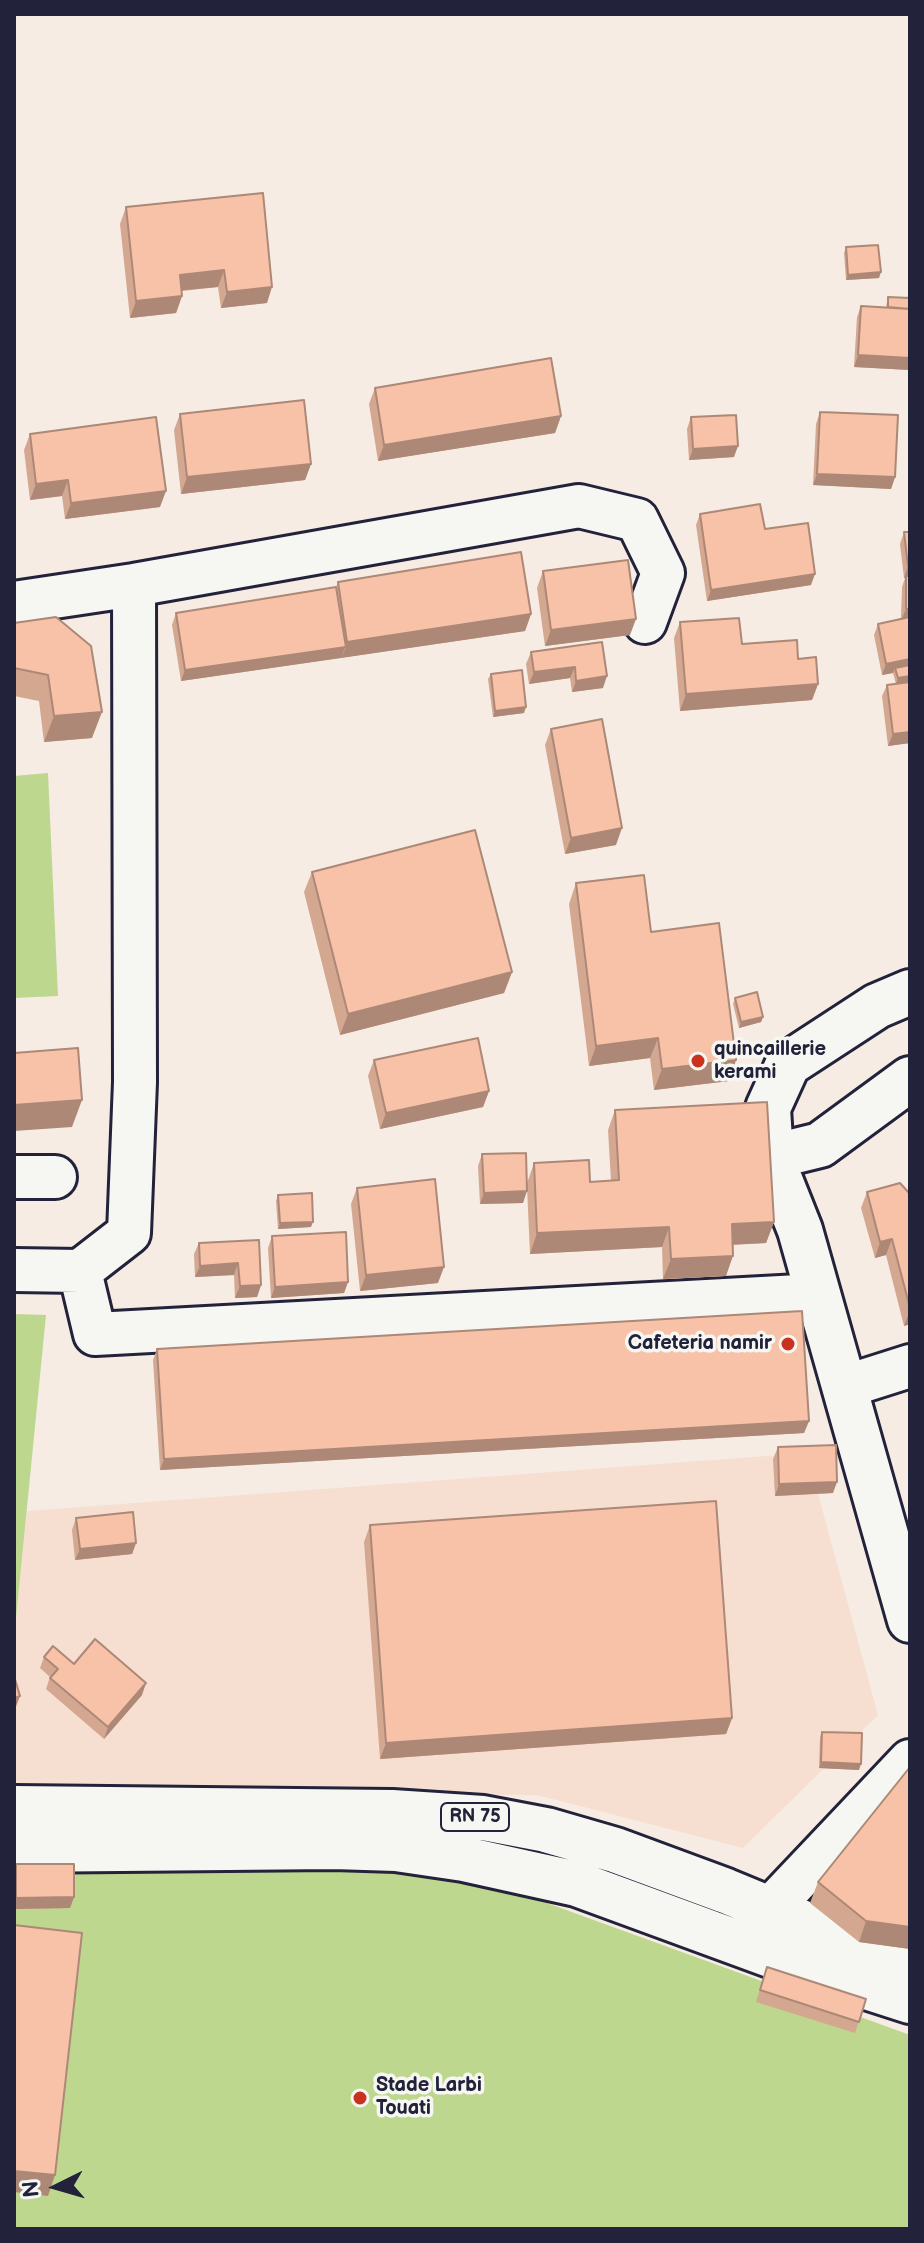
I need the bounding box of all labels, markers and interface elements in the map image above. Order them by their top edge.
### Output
place label: quincaillerie kerami [714,1038,826,1085]
marker: quincaillerie kerami [689,1052,707,1070]
place label: Cafeteria namir [628,1332,772,1356]
marker: Cafeteria namir [779,1335,797,1353]
road number: RN 75 [441,1803,509,1831]
place label: Stade Larbi Touati [376,2074,482,2121]
marker: Stade Larbi Touati [351,2089,369,2107]
north arrow [16,2147,96,2227]
text: N [17,2180,46,2199]

